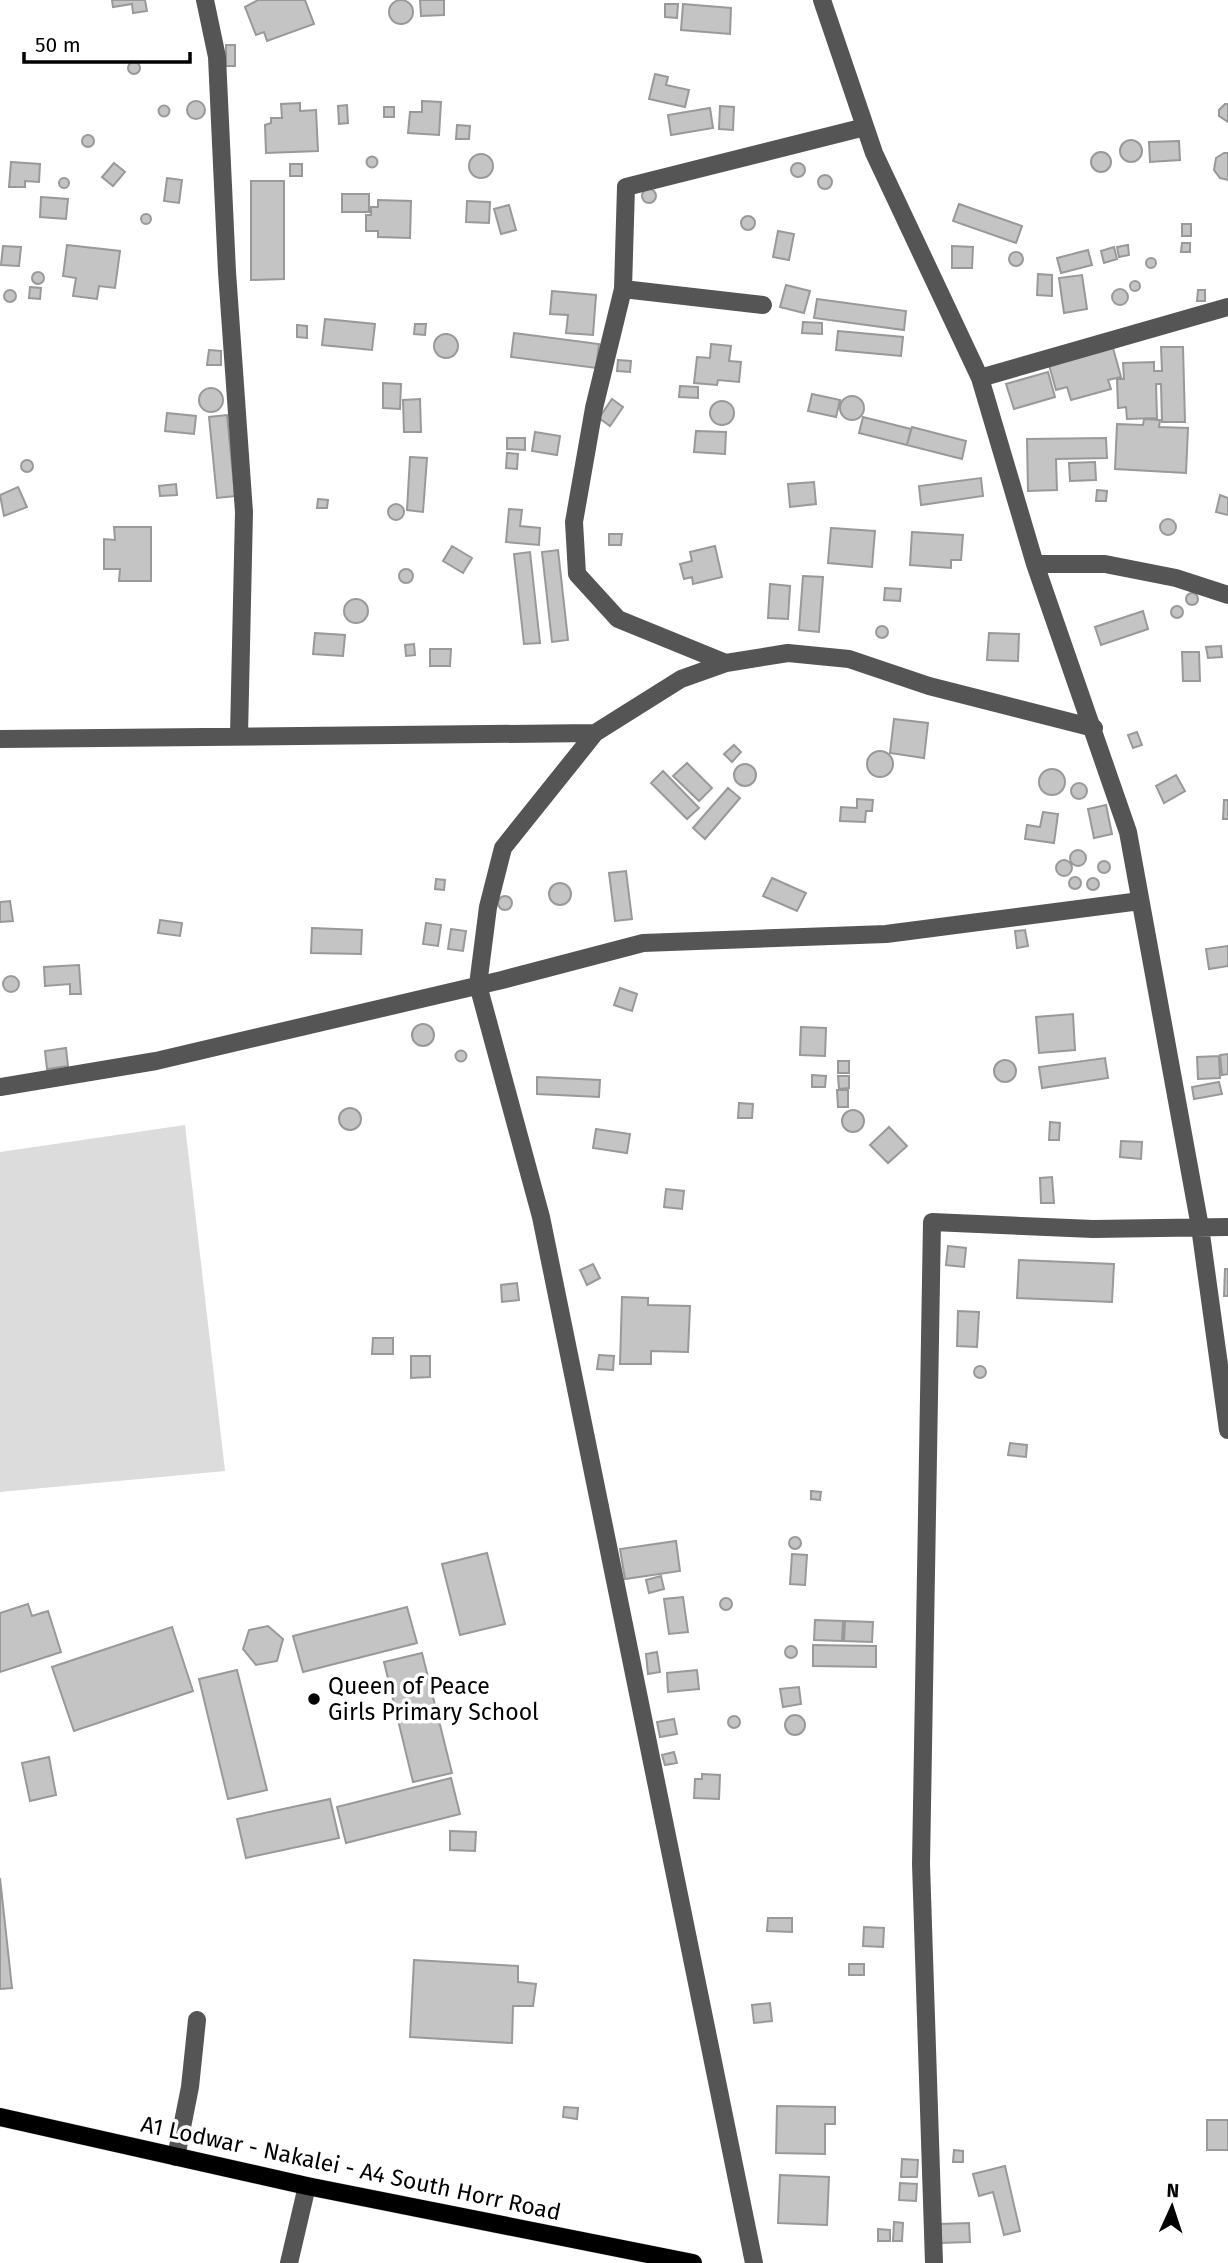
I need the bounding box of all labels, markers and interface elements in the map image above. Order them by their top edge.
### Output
scale bar [24,21,191,65]
text: 50 m [35,32,81,58]
place label: Queen of Peace Girls Primary School [328,1672,539,1726]
marker: Queen of Peace Girls Primary School [306,1691,322,1707]
street label: A1 Lodwar - Nakalei - A4 South Horr Road [139,2110,563,2226]
north arrow [1137,2172,1207,2242]
text: N [1166,2179,1180,2202]

